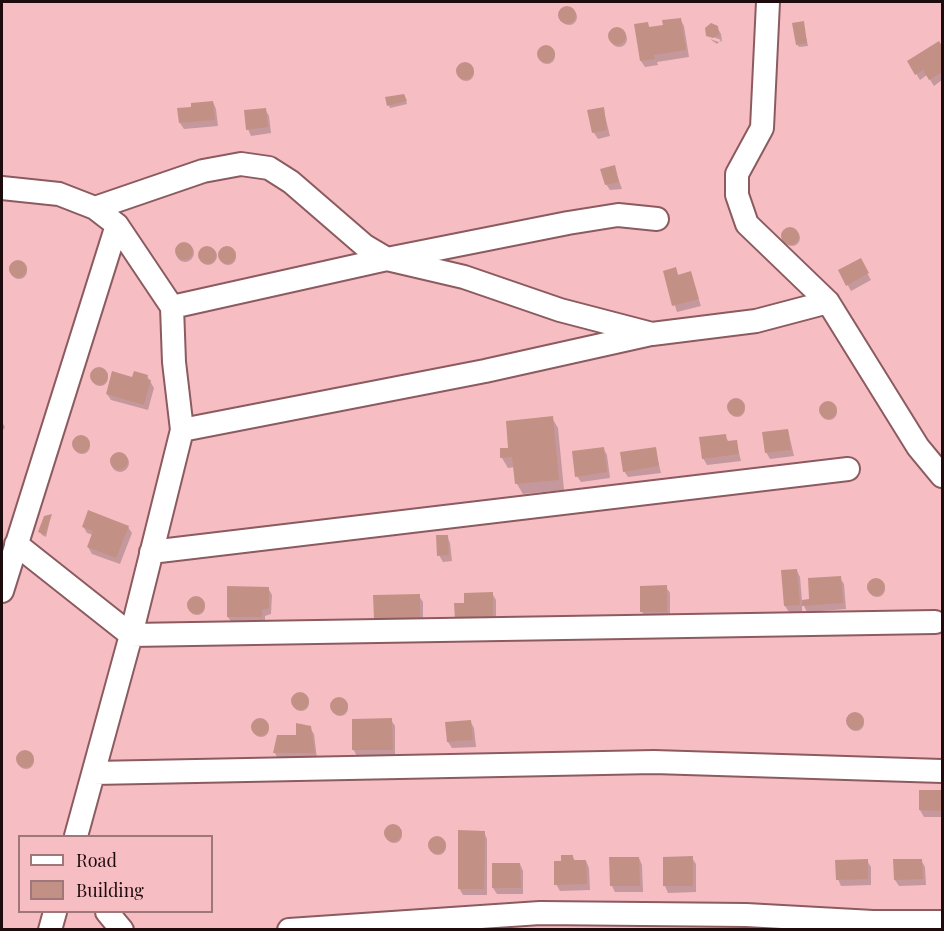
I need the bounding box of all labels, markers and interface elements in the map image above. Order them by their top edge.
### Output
legend [18,835,213,913]
text: Road [76,848,117,872]
text: Building [76,878,144,902]

